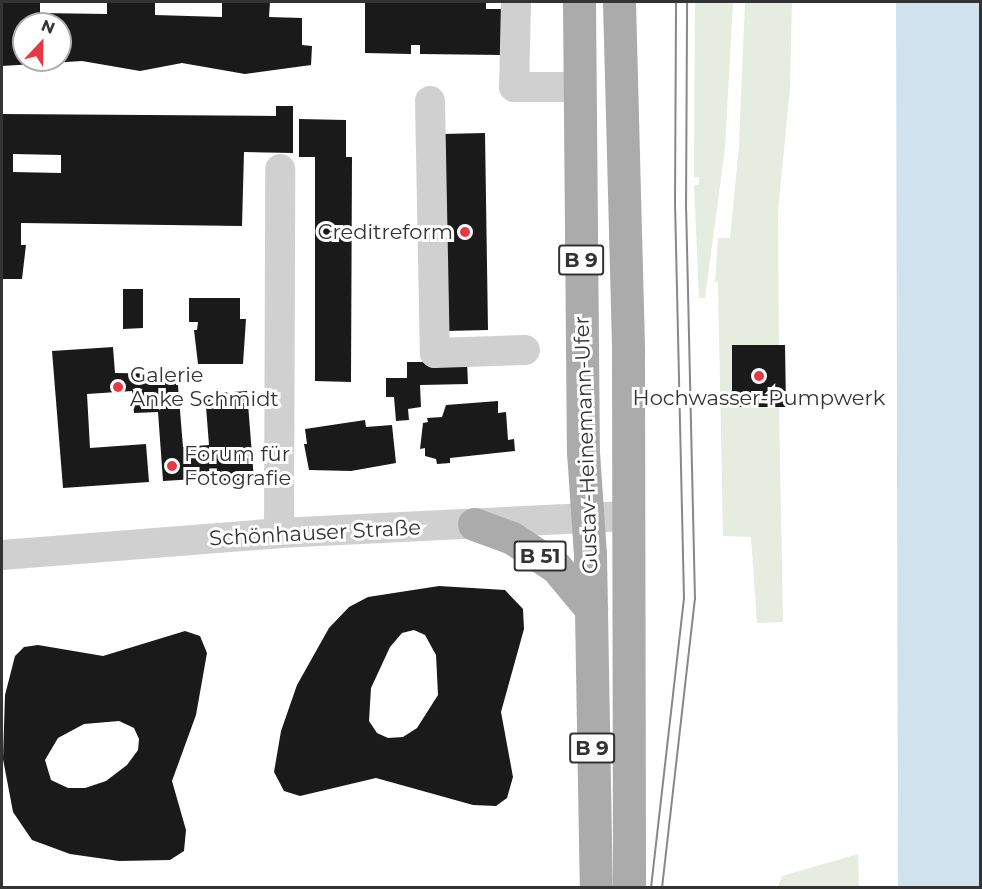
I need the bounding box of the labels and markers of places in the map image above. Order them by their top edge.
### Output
place label: Creditreform [318,219,453,245]
marker: Creditreform [458,225,472,239]
place label: Galerie Anke Schmidt [130,362,279,412]
marker: Hochwasser-Pumpwerk [752,369,766,383]
marker: Galerie Anke Schmidt [111,380,125,394]
place label: Hochwasser-Pumpwerk [633,385,885,411]
place label: Forum für Fotografie [184,441,291,491]
marker: Forum für Fotografie [165,459,179,473]

